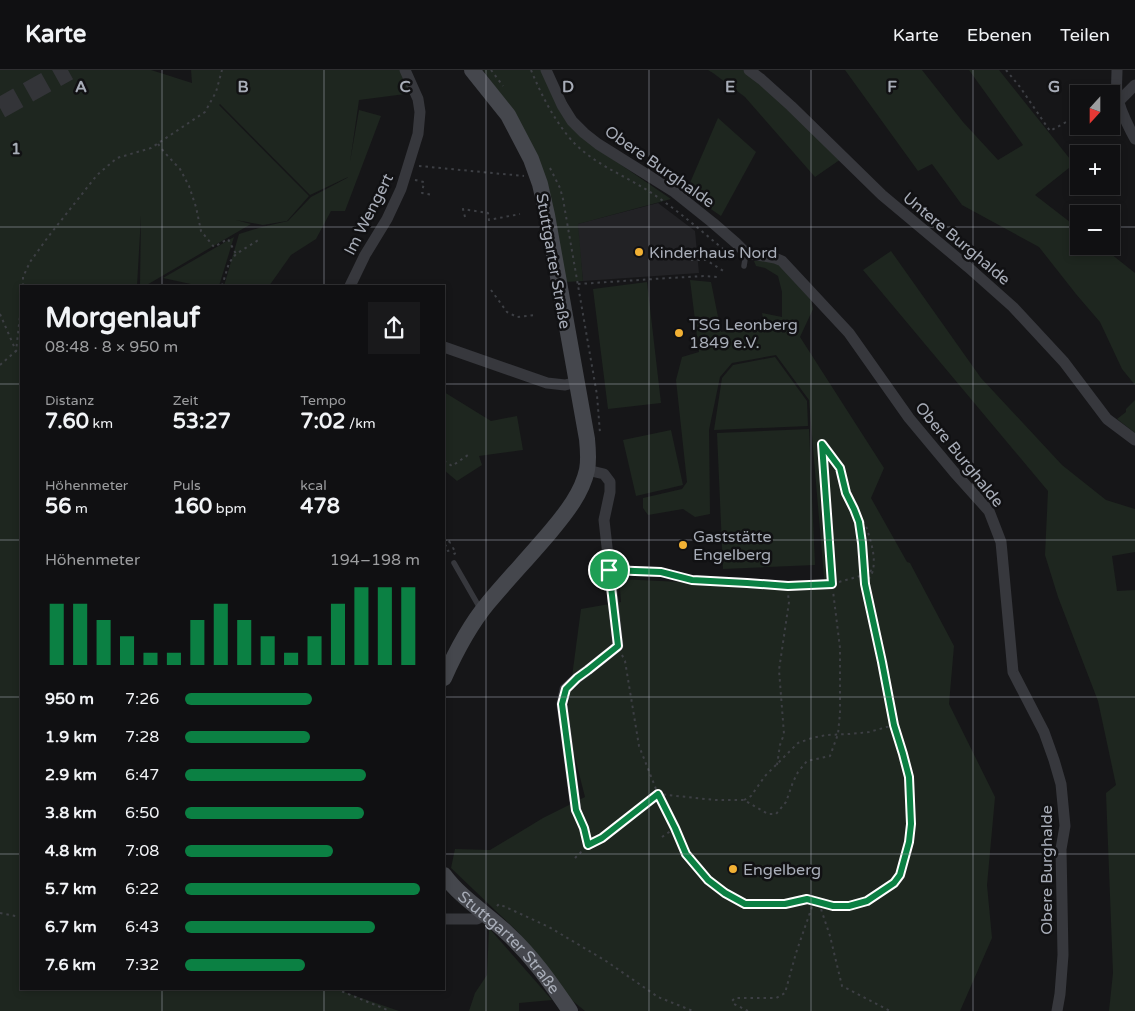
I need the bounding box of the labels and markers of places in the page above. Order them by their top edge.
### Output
place label: Kinderhaus Nord [649,243,777,263]
marker: Kinderhaus Nord [633,246,645,258]
place label: TSG Leonberg 1849 e.V. [689,315,798,353]
marker: TSG Leonberg 1849 e.V. [673,327,685,339]
place label: Gaststätte Engelberg [693,527,772,565]
marker: Gaststätte Engelberg [677,539,689,551]
pin [588,549,630,591]
place label: Engelberg [743,860,821,880]
marker: Engelberg [727,863,739,875]

